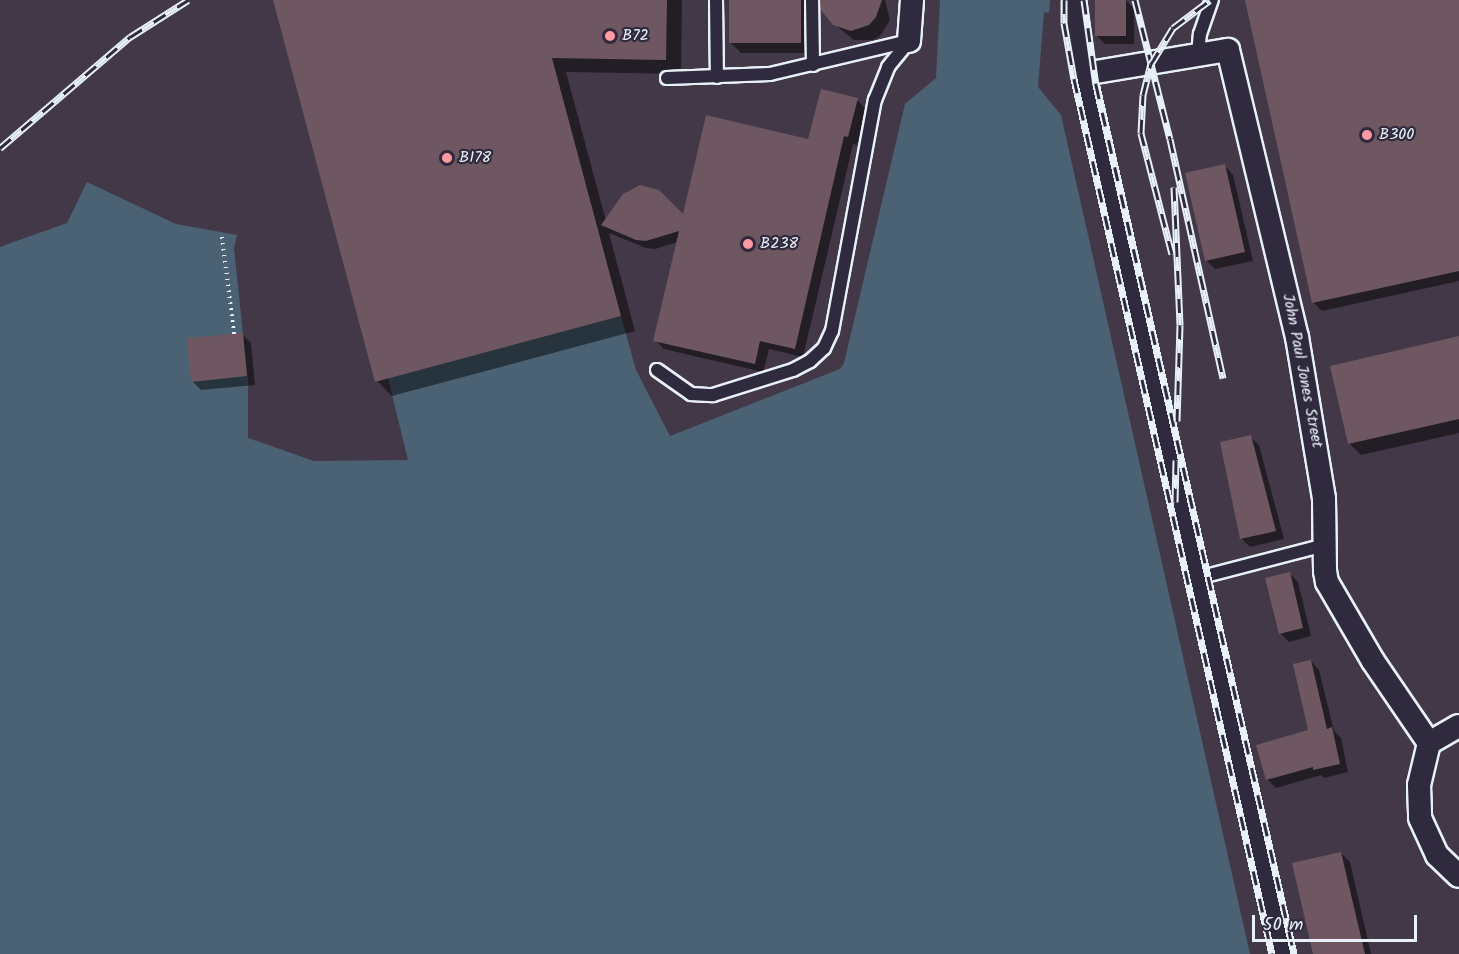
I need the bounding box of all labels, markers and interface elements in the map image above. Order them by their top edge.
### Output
place label: B72 [622,26,649,46]
marker: B72 [603,29,617,43]
place label: B300 [1379,125,1414,145]
marker: B300 [1360,128,1374,142]
place label: B178 [459,148,491,168]
marker: B178 [440,151,454,165]
place label: B238 [760,234,798,254]
marker: B238 [741,237,755,251]
street label: John Paul Jones Street [1278,292,1326,450]
scale bar [1255,903,1420,941]
text: 50 m [1263,911,1303,940]

